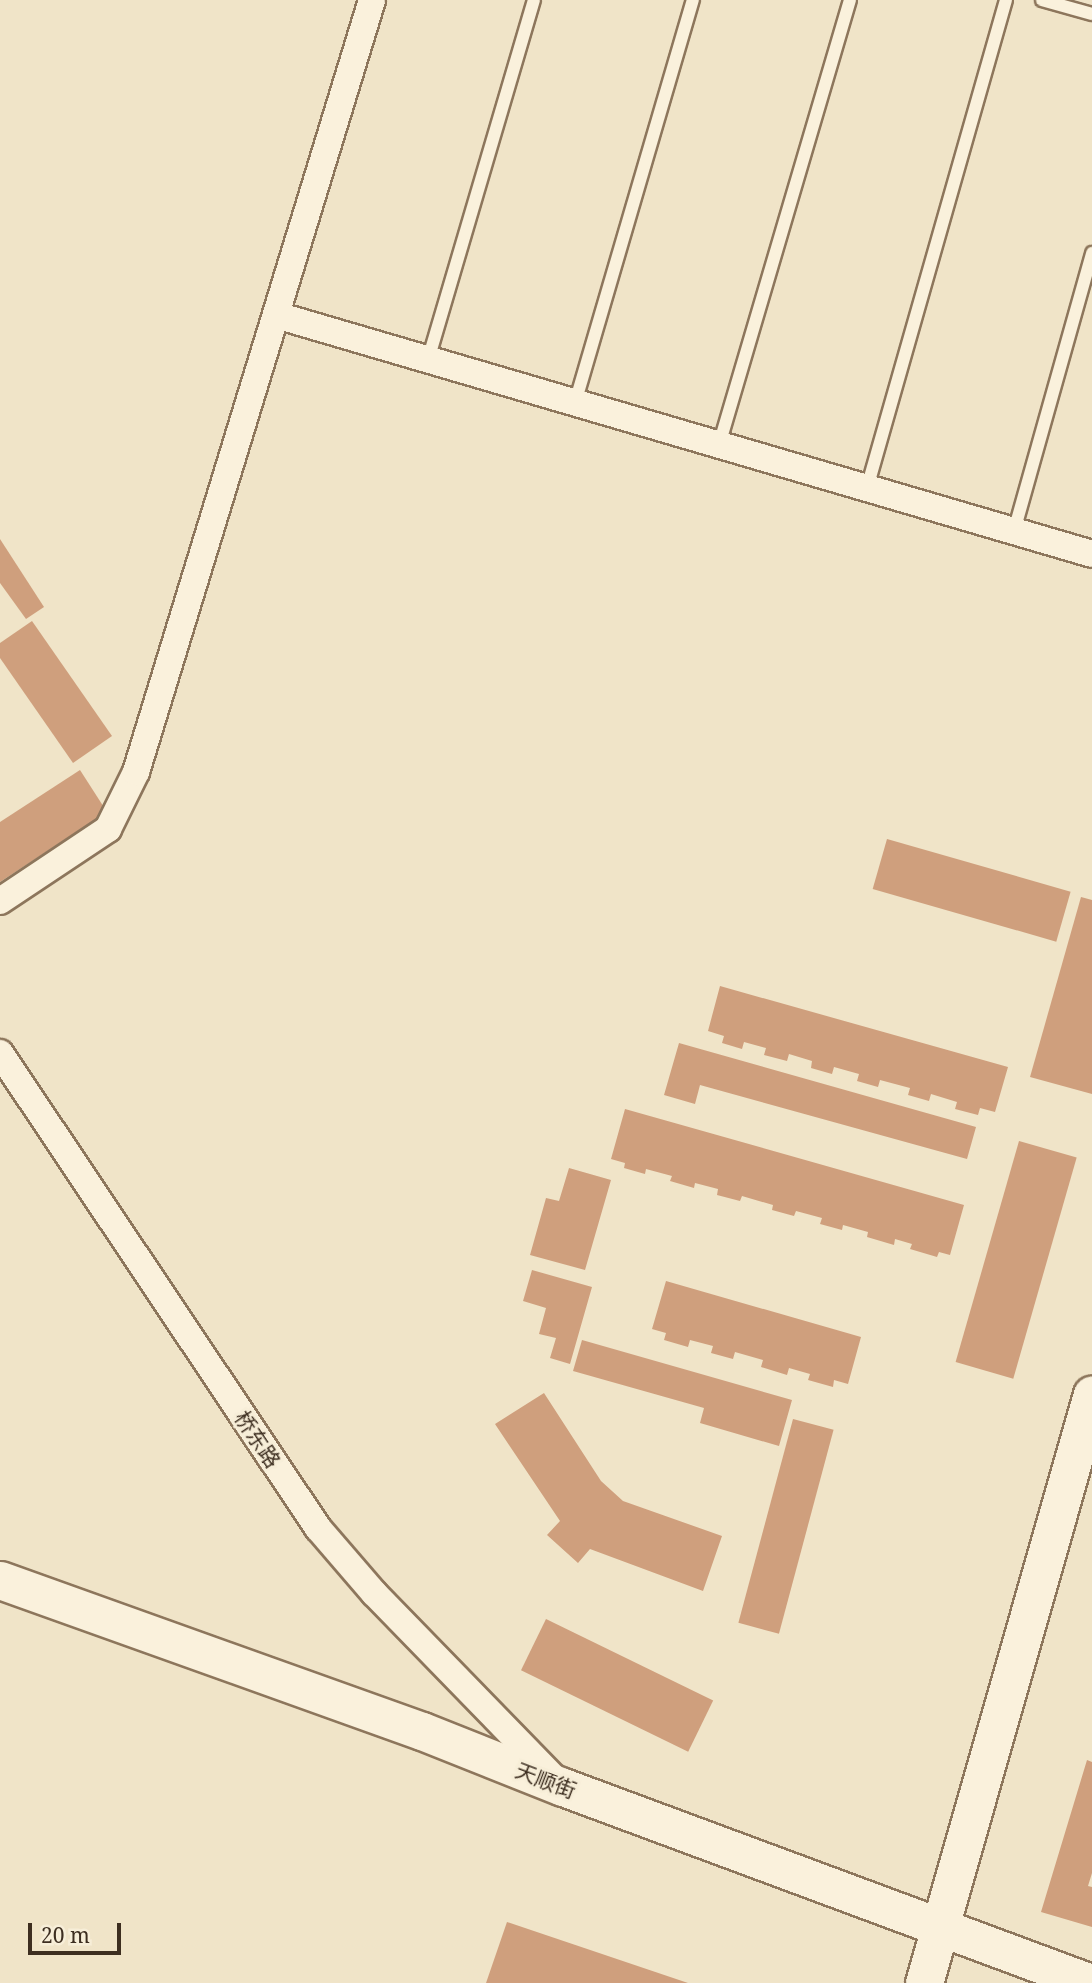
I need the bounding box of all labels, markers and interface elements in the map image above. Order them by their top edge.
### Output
street label: 桥东路 [230,1406,286,1472]
street label: 天顺街 [512,1757,580,1803]
scale bar [32,1910,124,1954]
text: 20 m [41,1921,90,1949]

